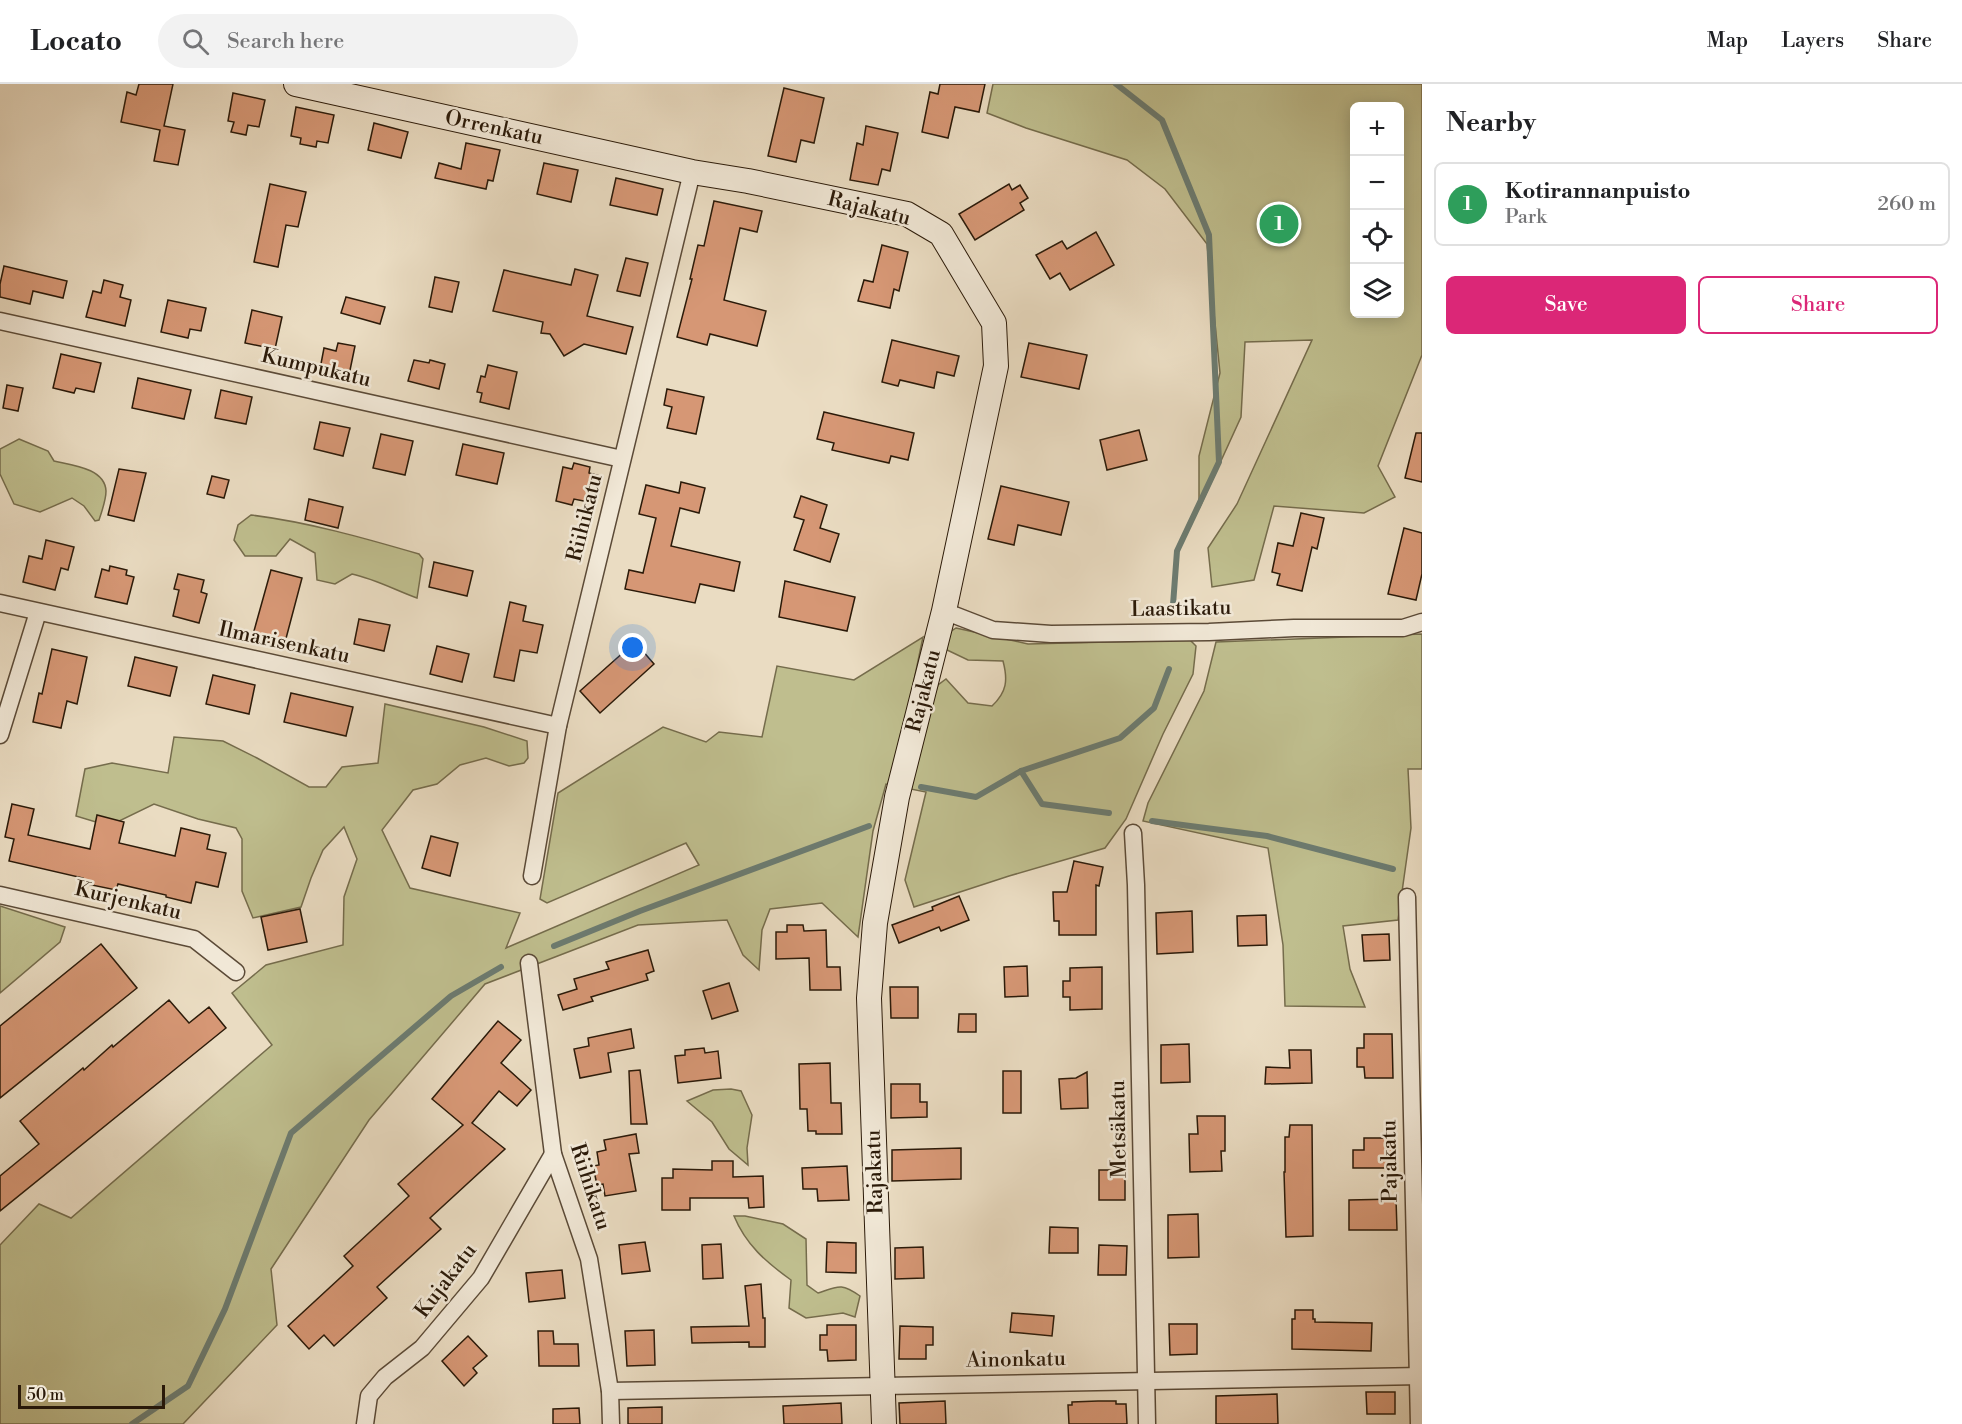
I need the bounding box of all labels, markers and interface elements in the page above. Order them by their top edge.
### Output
search box [158,14,578,68]
text: Locato [30,24,122,59]
icon: search [179,25,212,58]
text: Search here [227,28,344,55]
text: Map [1707,28,1748,54]
text: Layers [1781,28,1844,54]
text: Share [1877,28,1932,54]
map controls [1350,102,1404,318]
button: + [1350,102,1404,156]
street label: Orrenkatu [443,105,545,151]
text: Nearby [1446,107,1536,139]
button: − [1350,156,1404,210]
text: Kotirannanpuisto [1505,178,1690,205]
street label: Rajakatu [825,186,913,232]
text: 1 [1463,192,1472,217]
text: 260 m [1878,192,1936,217]
pin: 1 [1260,202,1298,246]
text: Park [1505,205,1547,230]
button: locate [1350,210,1404,264]
button: layers [1350,264,1404,318]
button: Save [1446,276,1686,334]
button: Share [1698,276,1938,334]
street label: Kumpukatu [259,343,373,393]
street label: Riihikatu [562,471,608,565]
street label: Laastikatu [1130,595,1232,623]
street label: Ilmarisenkatu [216,616,352,670]
your location [618,633,647,662]
street label: Rajakatu [901,647,947,735]
street label: Kurjenkatu [72,876,184,926]
street label: Metsäkatu [1105,1080,1133,1178]
street label: Pajakatu [1376,1119,1404,1203]
street label: Rajakatu [861,1129,889,1215]
street label: Riihikatu [564,1140,616,1234]
street label: Kujakatu [409,1238,483,1324]
street label: Ainonkatu [965,1346,1066,1374]
scale bar [18,1382,165,1410]
text: 50 m [27,1385,64,1405]

